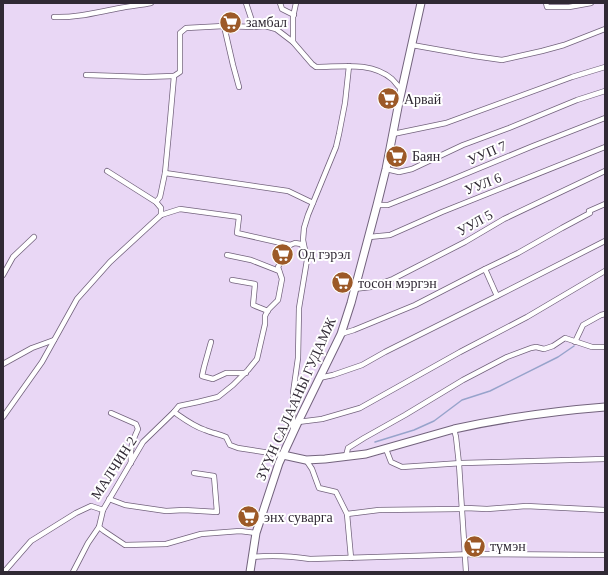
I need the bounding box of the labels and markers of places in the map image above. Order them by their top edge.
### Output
supermarket icon: замбал [218,9,244,35]
place label: замбал [246,15,287,30]
supermarket icon: Арвай [376,86,402,112]
place label: Арвай [404,92,442,107]
supermarket icon: Баян [384,143,410,169]
place label: Баян [412,149,441,164]
supermarket icon: Од гэрэл [270,241,296,267]
place label: Од гэрэл [298,247,350,262]
supermarket icon: тосон мэргэн [330,270,356,296]
place label: тосон мэргэн [358,276,437,291]
supermarket icon: энх суварга [236,504,262,530]
place label: энх суварга [264,510,333,525]
supermarket icon: түмэн [462,533,488,559]
place label: түмэн [490,539,526,554]

